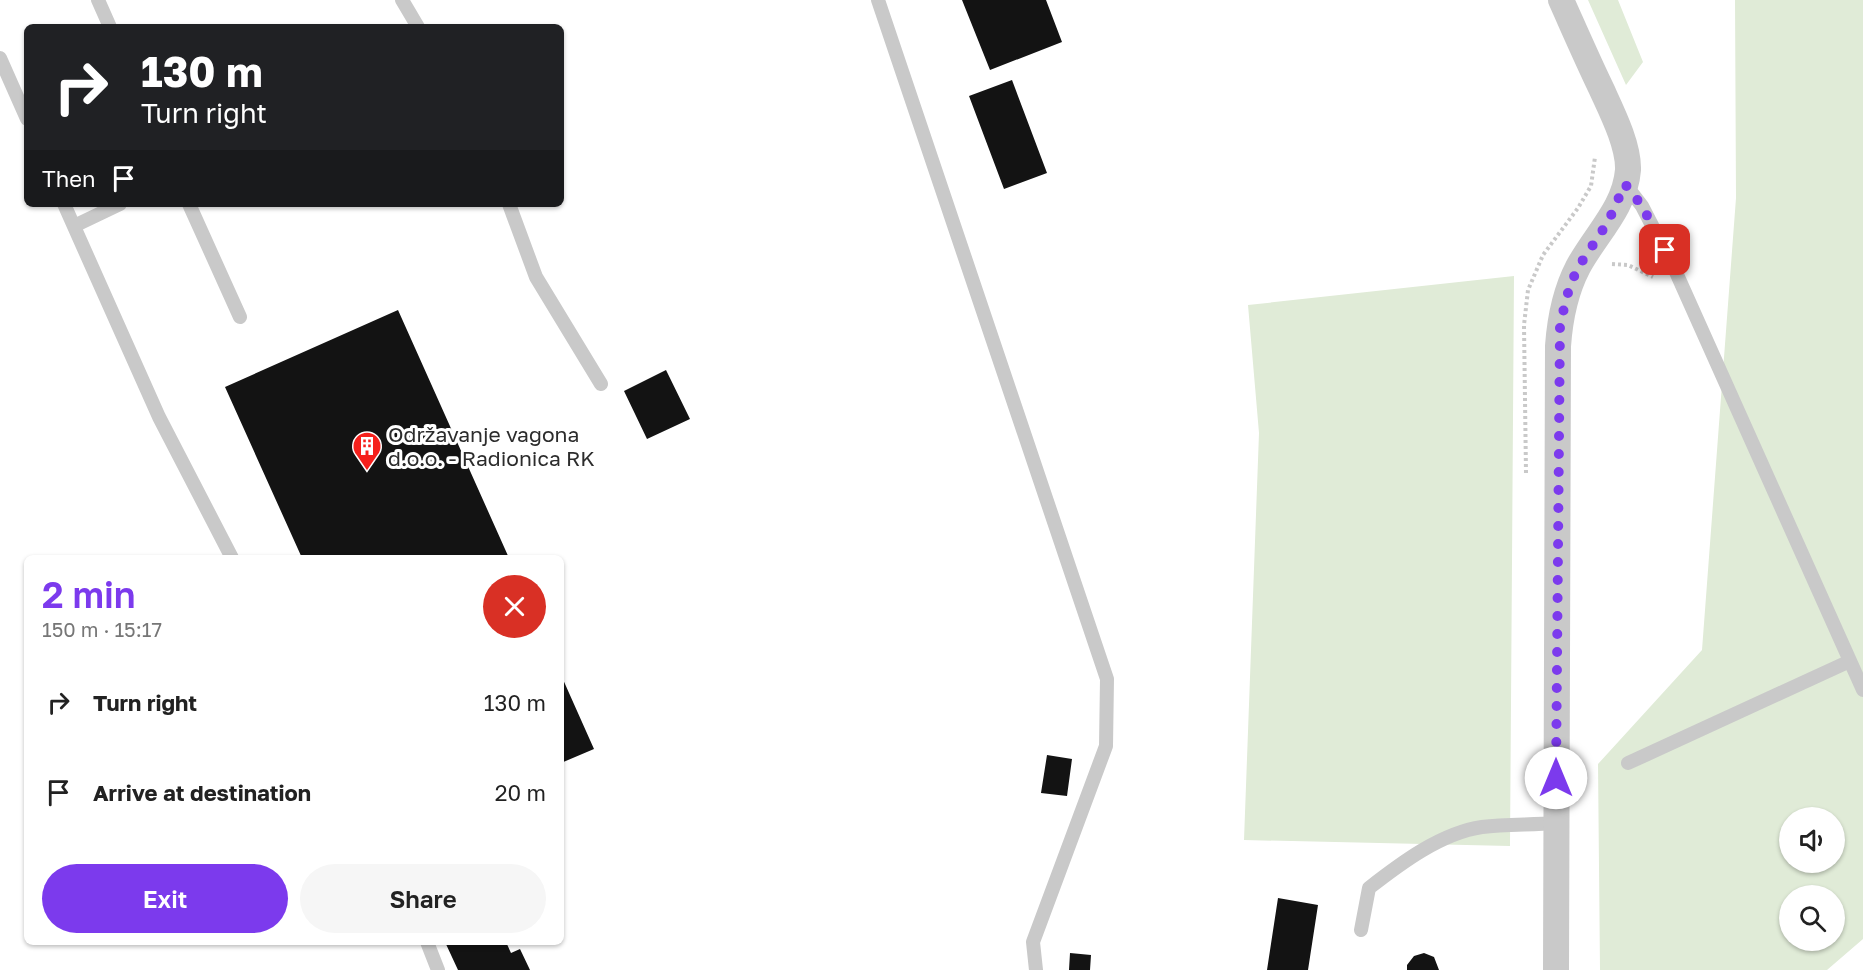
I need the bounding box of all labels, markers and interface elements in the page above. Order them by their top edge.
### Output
text: 130 m [141,46,263,96]
icon: right [42,48,120,126]
text: Turn right [141,97,267,129]
icon: arrive [107,162,140,195]
text: Then [42,165,95,192]
pin [1639,224,1690,275]
icon: arrive [1648,233,1681,266]
place label: Održavanje vagona d.o.o. - Radionica RK [388,421,595,471]
building icon: Održavanje vagona d.o.o. - Radionica RK [351,430,383,472]
text: 2 min [42,573,136,616]
button: close [483,575,546,638]
text: 150 m · 15:17 [42,617,162,641]
icon: right [42,686,75,719]
text: Turn right [93,689,197,716]
text: 130 m [484,689,546,716]
position arrow [1524,746,1588,810]
icon: arrive [42,776,75,809]
text: Arrive at destination [93,779,311,806]
text: 20 m [495,779,546,806]
map controls [1779,807,1845,951]
button: sound [1779,807,1845,873]
button: Exit [42,864,288,933]
button: Share [300,864,546,933]
button: search [1779,885,1845,951]

